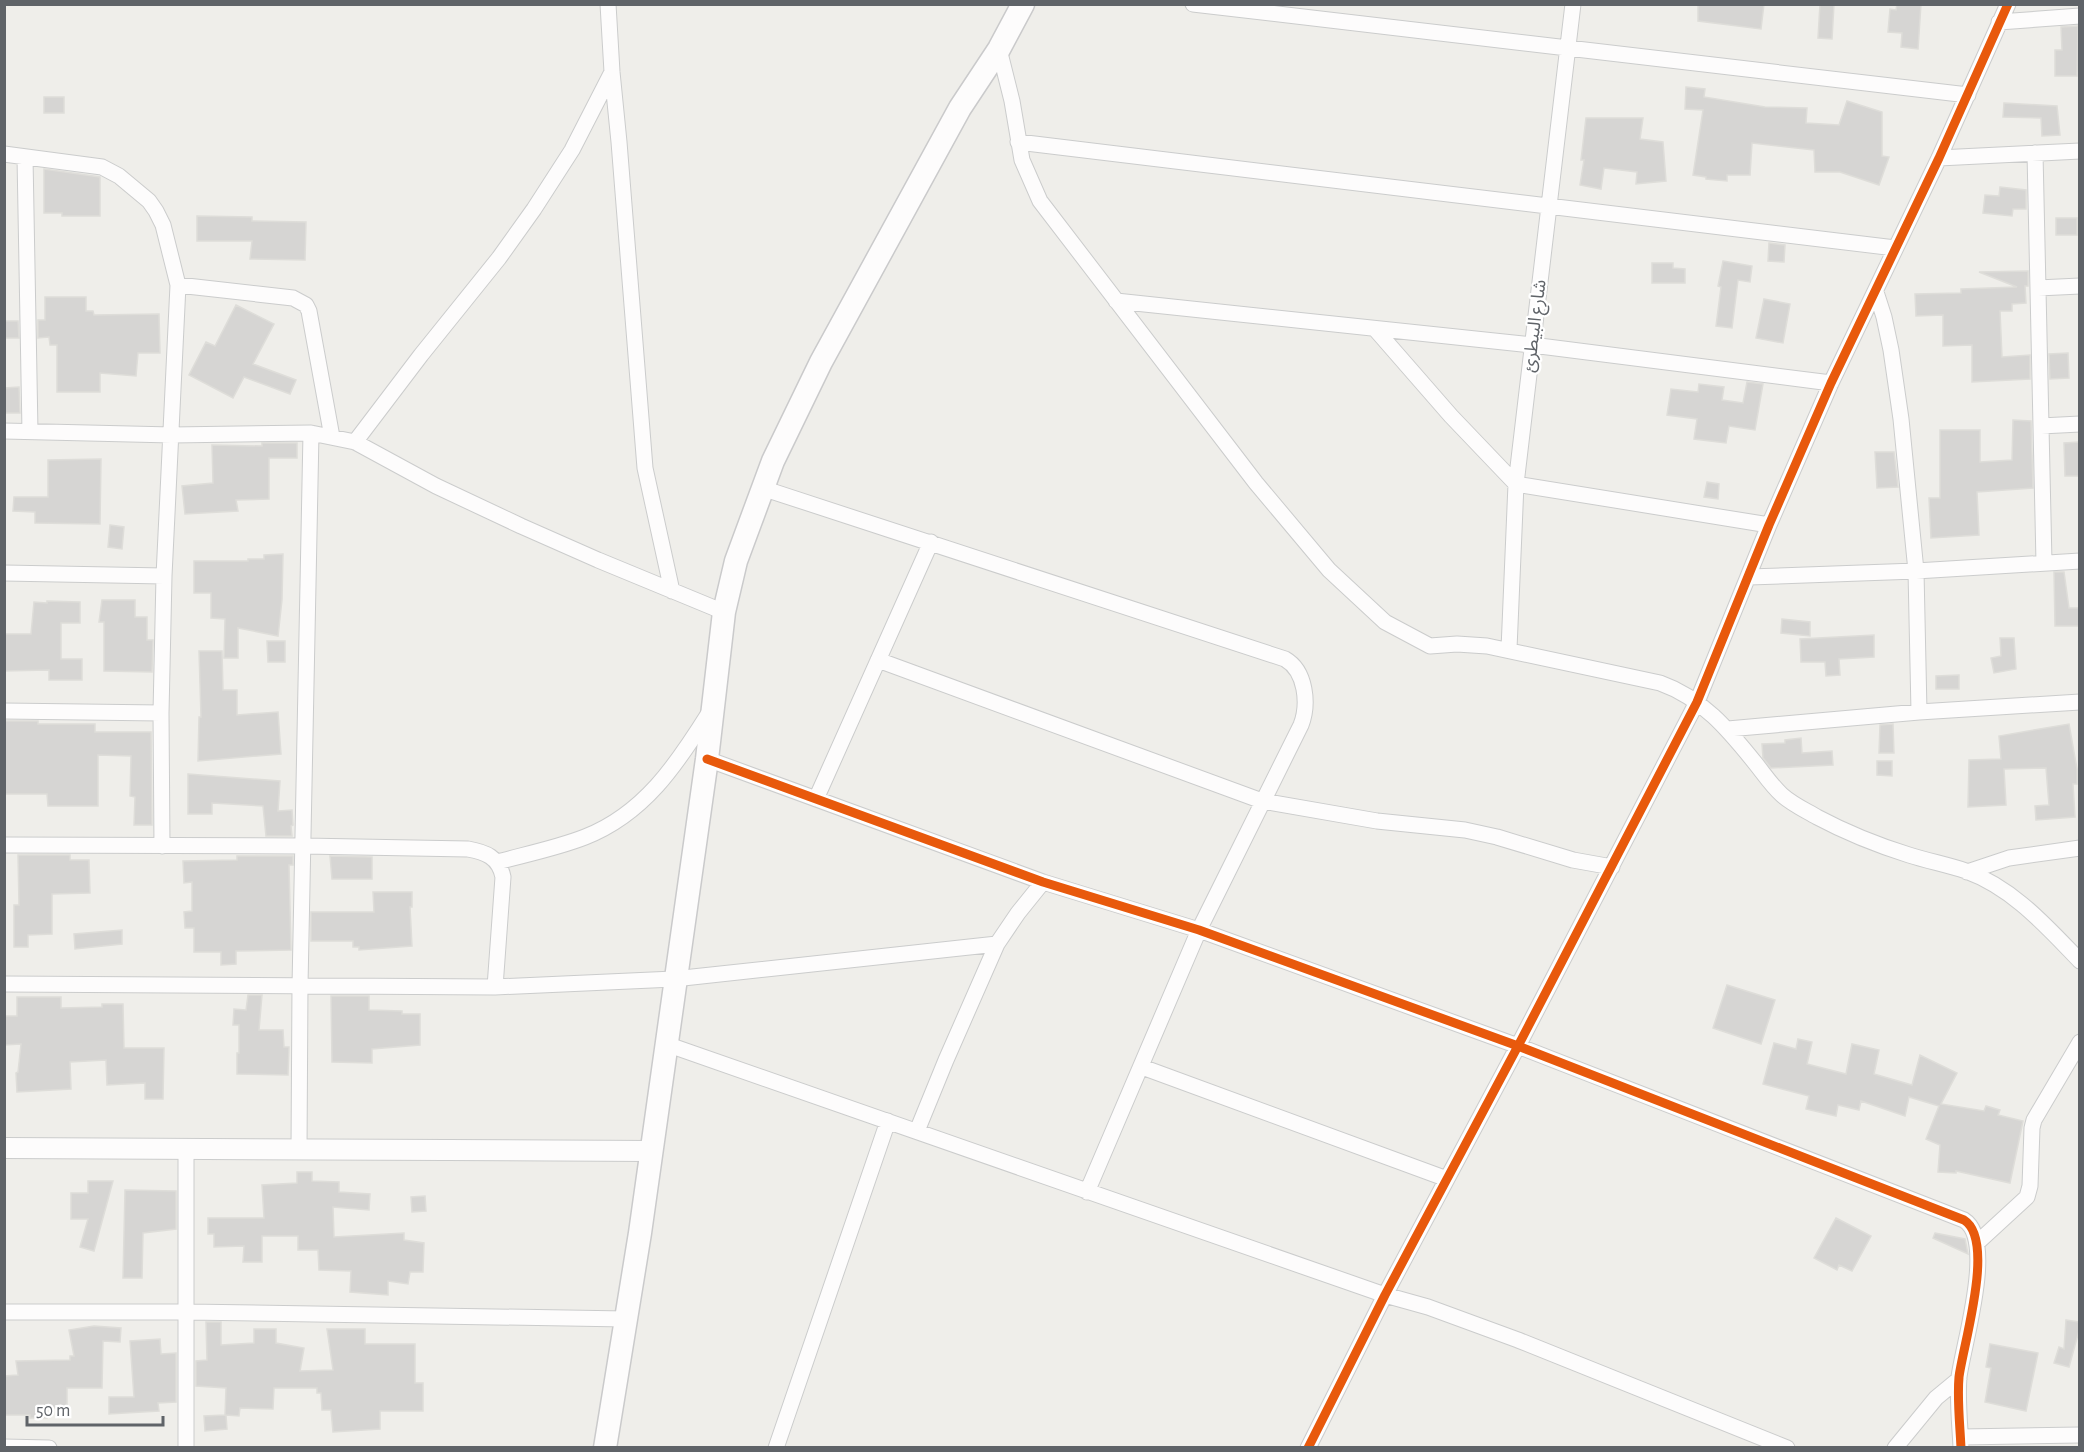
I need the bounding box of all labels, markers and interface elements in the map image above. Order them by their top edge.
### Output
street label: شارع البيطرئ [1520,279,1554,374]
scale bar [27,1389,164,1427]
text: 50 m [36,1402,70,1420]

